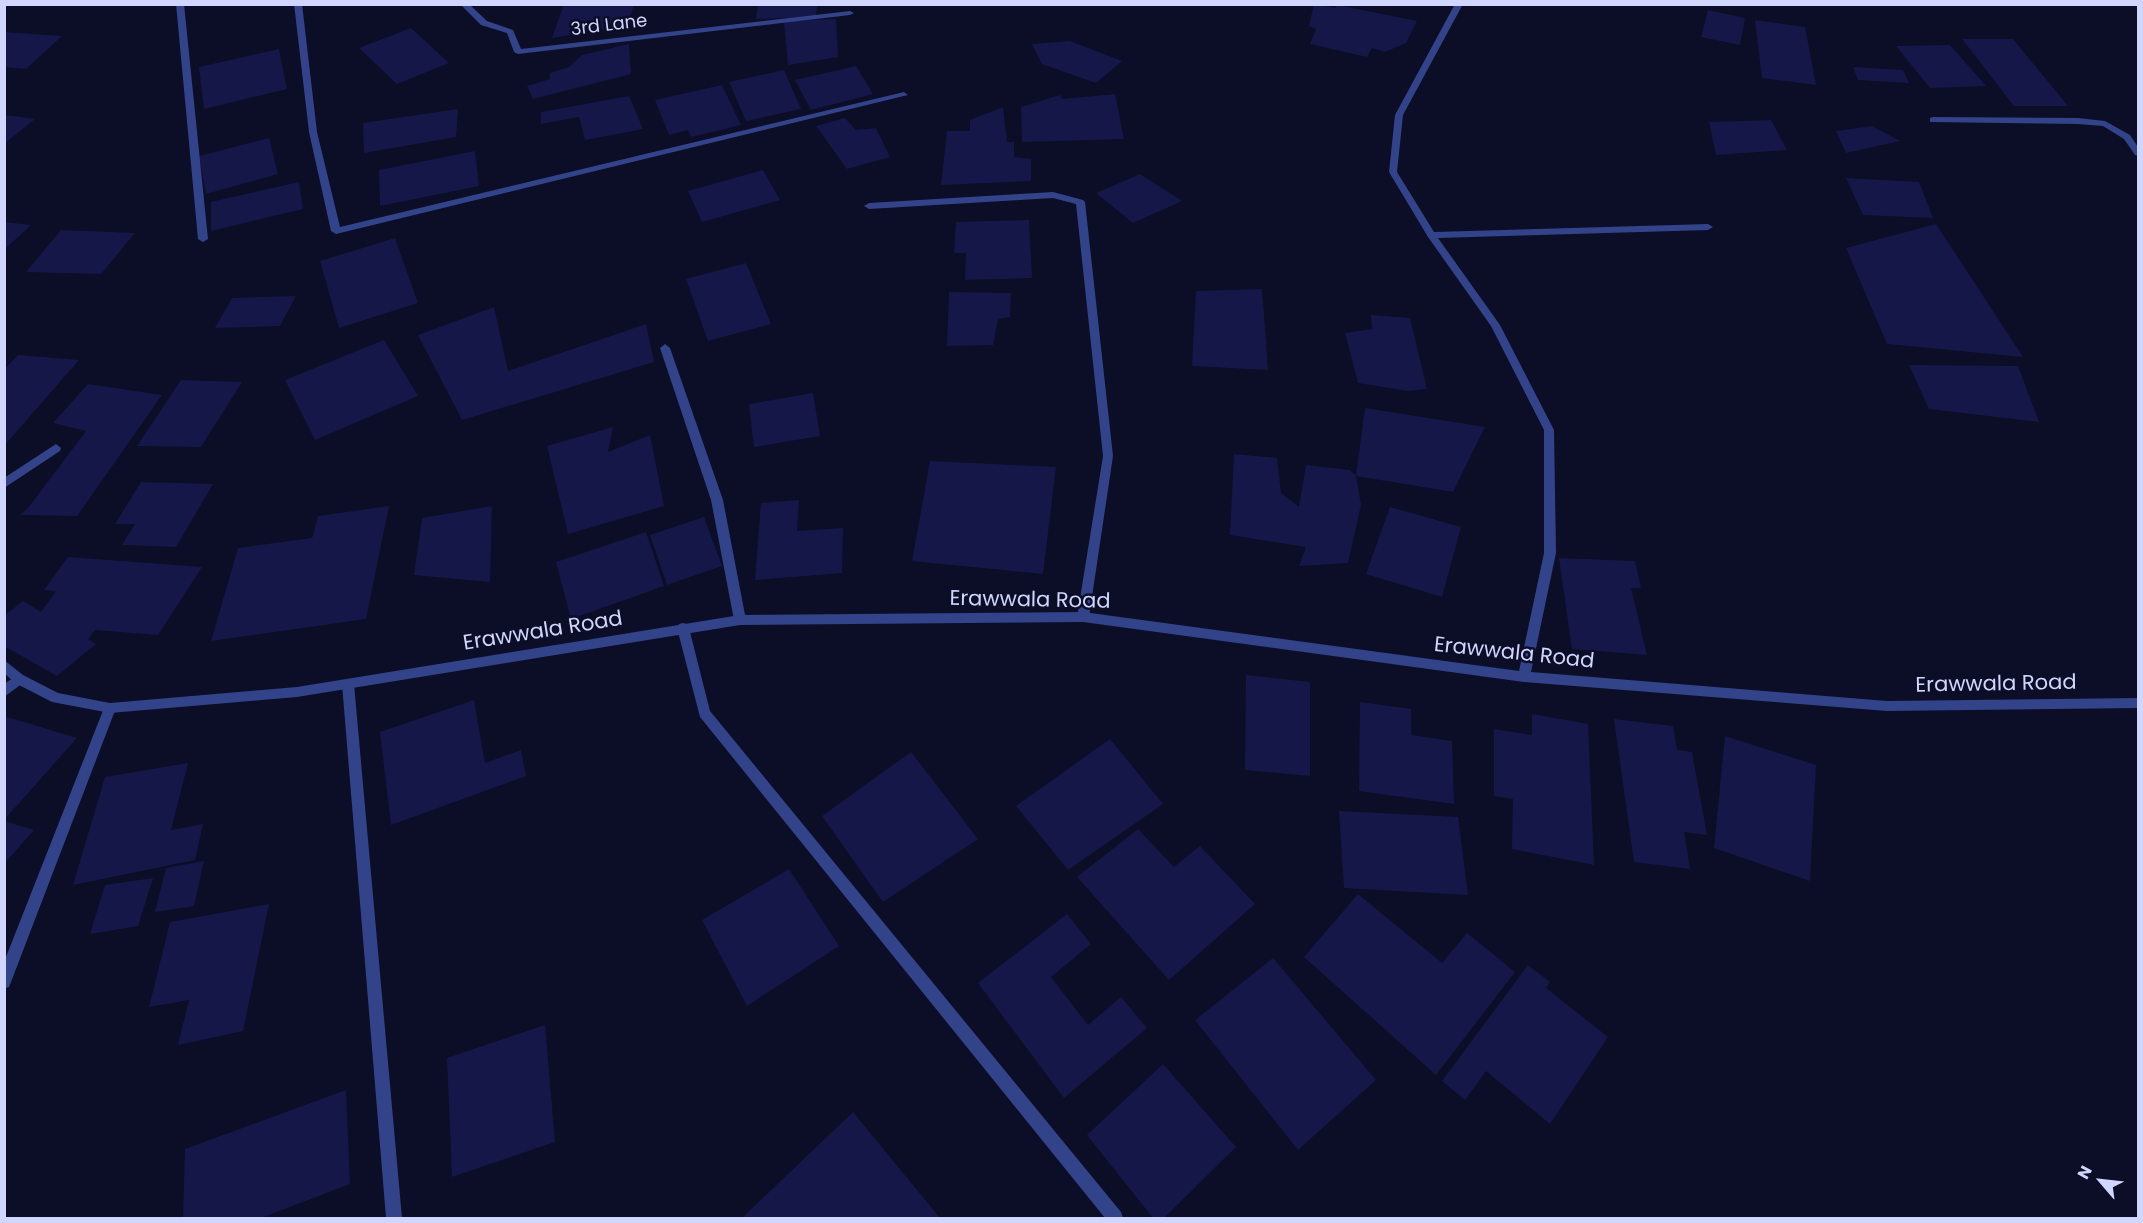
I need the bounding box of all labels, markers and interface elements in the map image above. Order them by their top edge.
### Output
street label: 3rd Lane [570,11,648,41]
street label: Erawwala Road [949,587,1111,615]
street label: Erawwala Road [462,607,624,657]
street label: Erawwala Road [1433,633,1595,675]
street label: Erawwala Road [1915,671,2077,699]
north arrow [2071,1151,2131,1211]
text: N [2072,1162,2098,1183]

